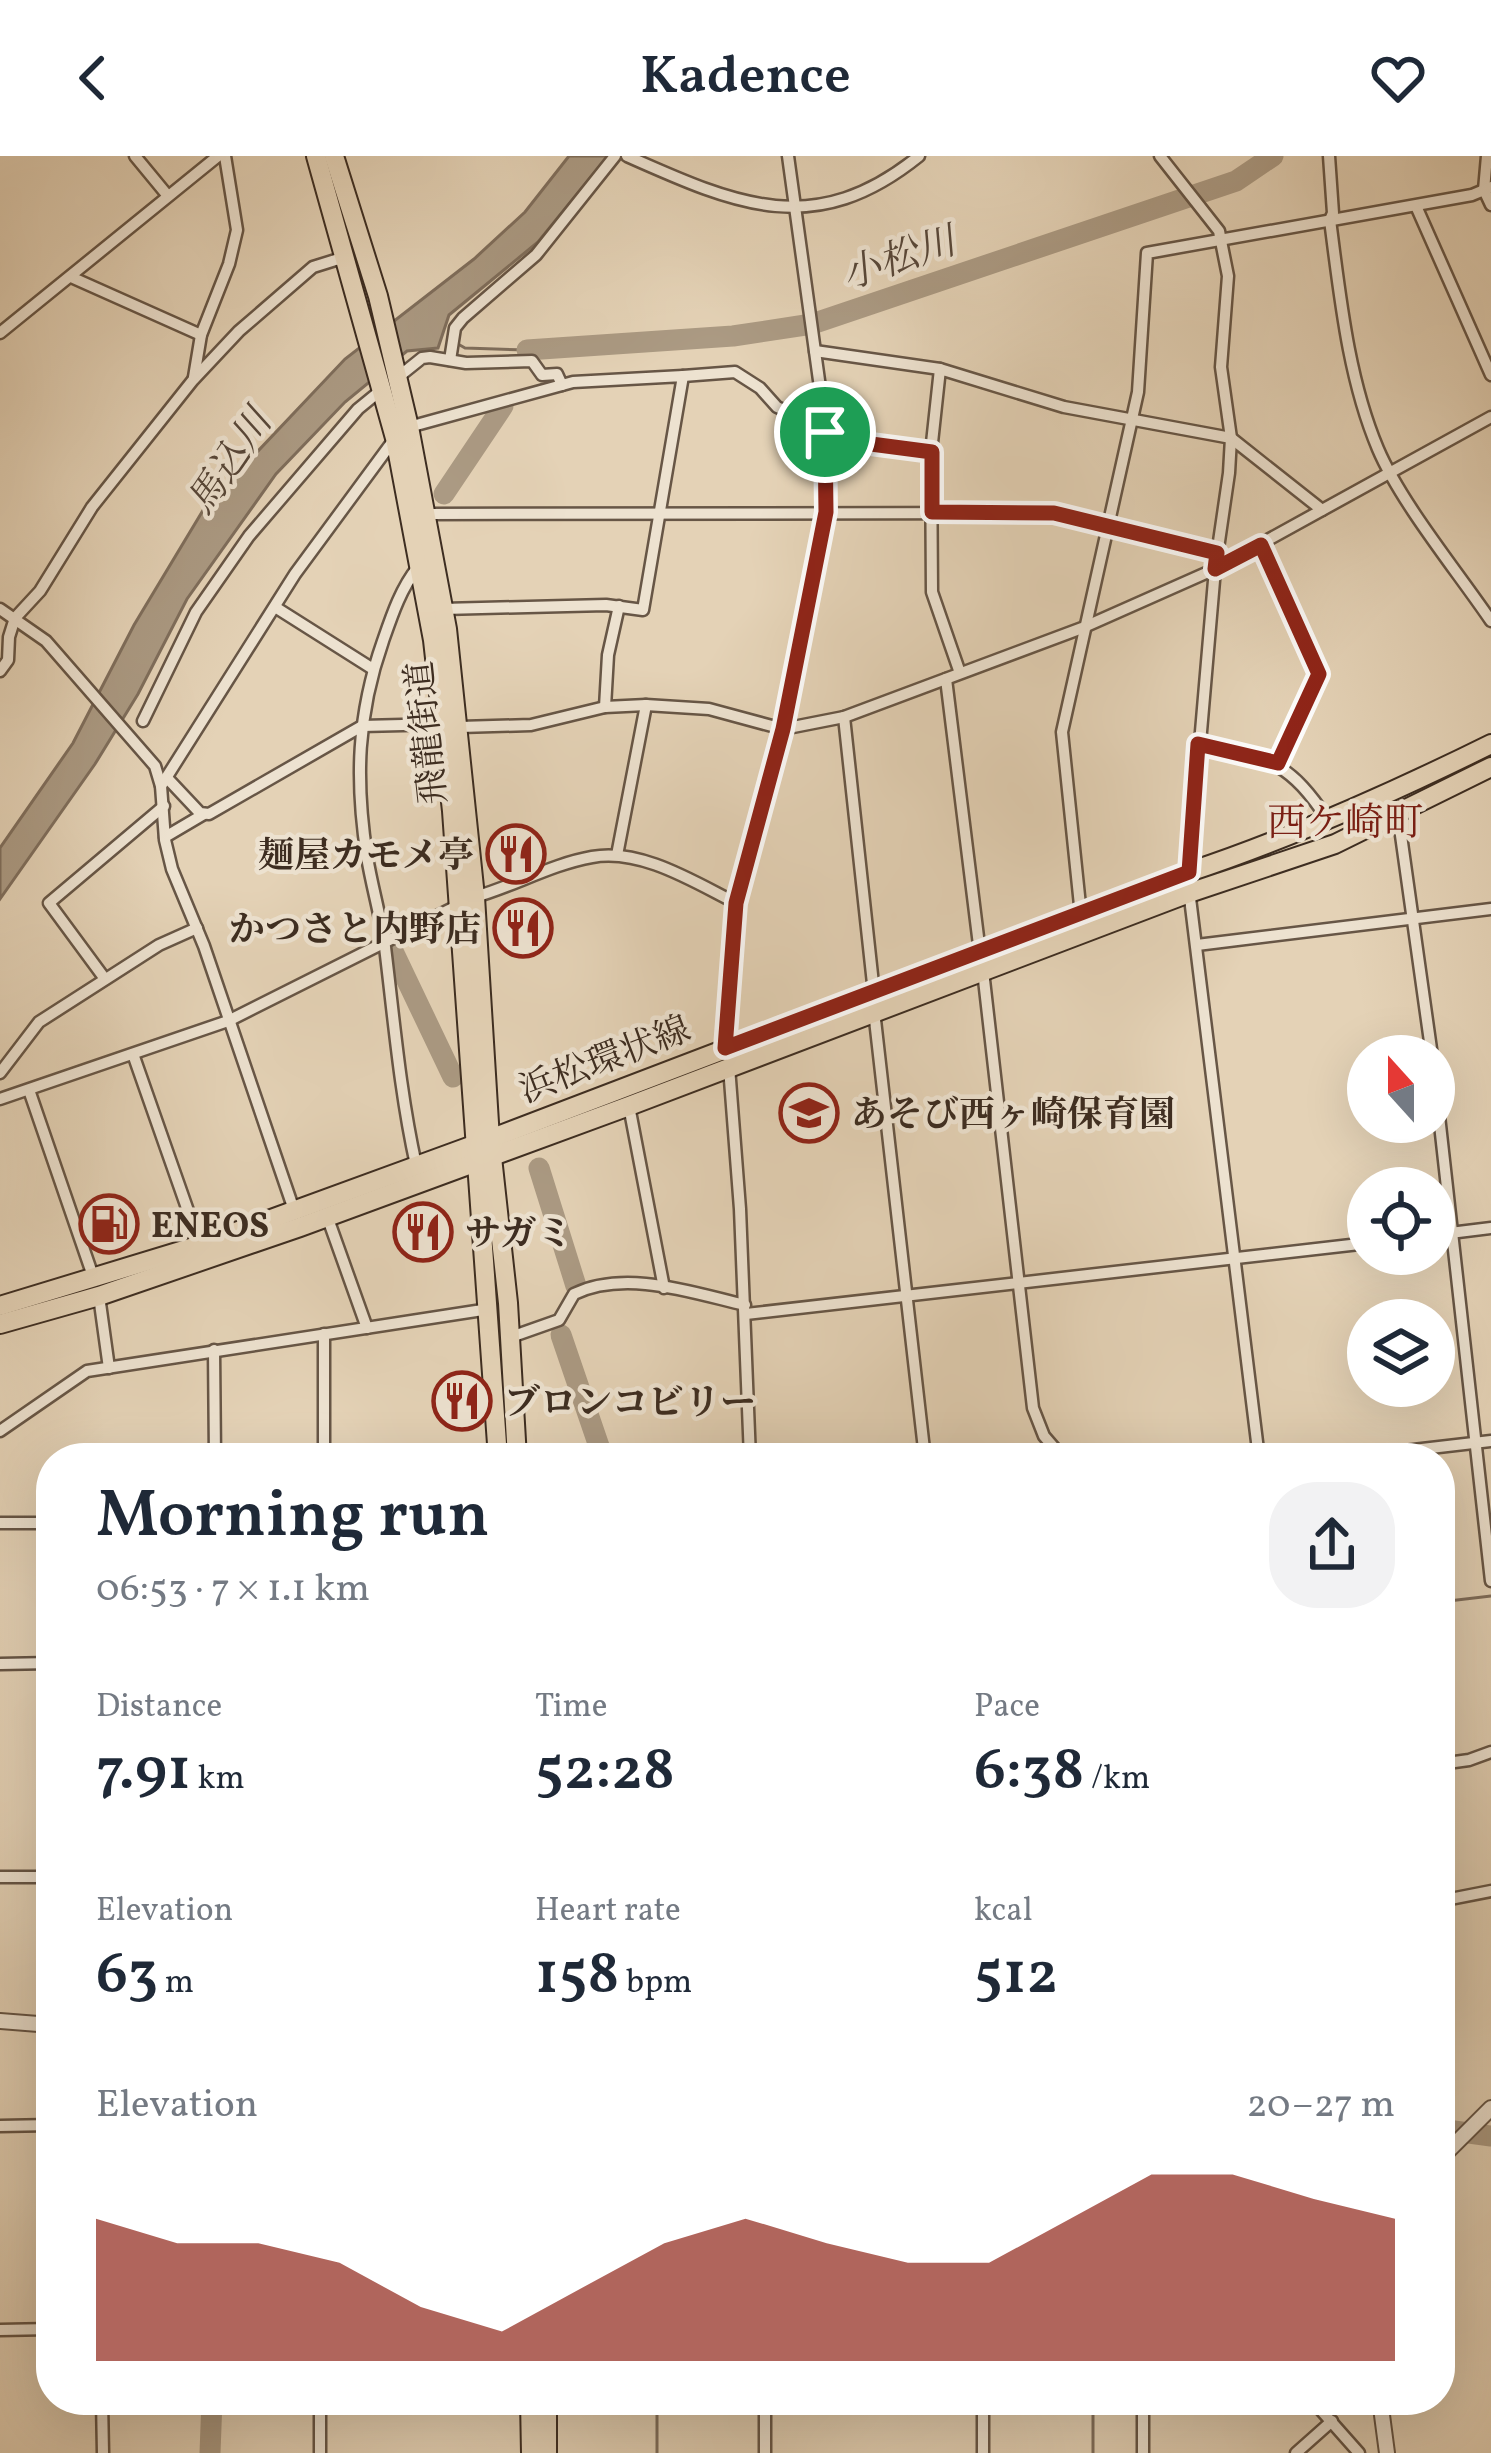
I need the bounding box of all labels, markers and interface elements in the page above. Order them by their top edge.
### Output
text: Kadence [640,41,851,116]
icon: back [60,45,126,111]
icon: heart [1365,45,1431,111]
water label: 小松川 [835,215,967,305]
pin [774,381,876,483]
water label: 馬込川 [176,396,289,527]
icon: arrive [792,399,858,465]
street label: 飛龍街道 [397,658,461,807]
district label: 西ケ崎町 [1267,798,1423,852]
restaurant icon: 麺屋カモメ亭 [485,823,547,885]
place label: 麺屋カモメ亭 [258,833,474,883]
restaurant icon: かつさと内野店 [492,897,554,959]
place label: かつさと内野店 [229,907,481,957]
street label: 浜松環状線 [512,1006,698,1117]
north arrow [1347,1035,1455,1143]
map controls [1347,1035,1455,1407]
school or university icon: あそび西ヶ崎保育園 [778,1082,840,1144]
place label: あそび西ヶ崎保育園 [851,1092,1175,1142]
button: locate [1347,1167,1455,1275]
fuel station icon: ENEOS [78,1193,140,1255]
restaurant icon: サガミ [392,1201,454,1263]
place label: ENEOS [151,1203,269,1253]
place label: サガミ [465,1211,572,1261]
button: layers [1347,1299,1455,1407]
restaurant icon: ブロンコビリー [431,1370,493,1432]
place label: ブロンコビリー [504,1380,756,1430]
text: Morning run [96,1472,489,1564]
button: share [1269,1482,1395,1608]
text: 06:53 · 7 × 1.1 km [96,1563,370,1617]
text: Distance [96,1685,222,1731]
text: Time [535,1685,607,1731]
text: Pace [974,1685,1040,1731]
text: 7.91 [96,1731,191,1814]
text: 52:28 [535,1731,675,1814]
text: 6:38 [974,1731,1084,1814]
text: km [191,1757,245,1803]
text: /km [1084,1757,1150,1803]
text: Elevation [96,1889,233,1935]
text: Heart rate [535,1889,681,1935]
text: kcal [974,1889,1033,1935]
text: 63 [96,1935,158,2018]
text: 158 [535,1935,619,2018]
text: 512 [974,1935,1058,2018]
text: m [158,1961,194,2007]
text: bpm [619,1961,692,2007]
text: Elevation [96,2079,258,2133]
text: 20–27 m [1247,2079,1395,2133]

